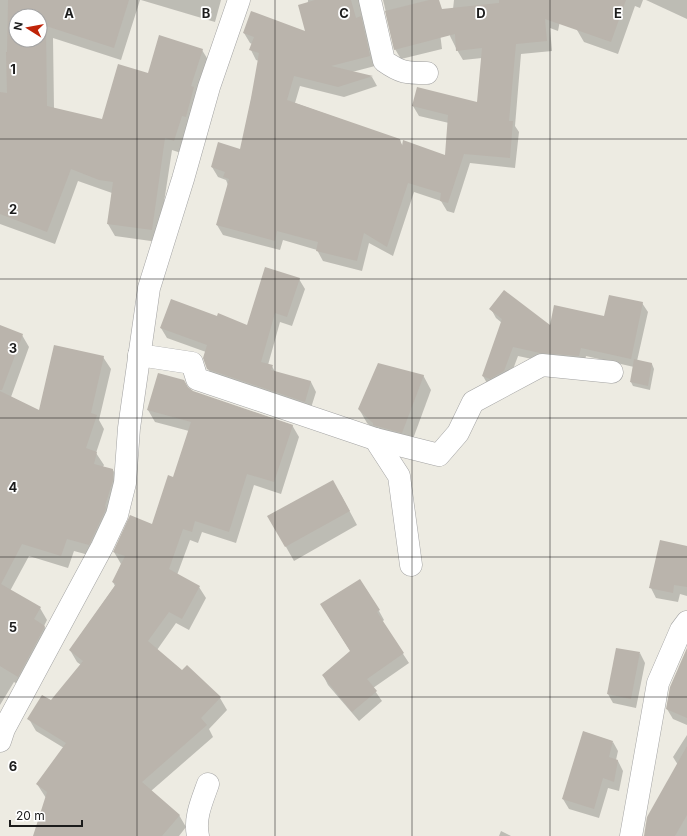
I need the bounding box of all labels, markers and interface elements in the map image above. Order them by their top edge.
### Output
text: A [64,5,74,21]
text: B [202,5,211,21]
text: C [339,5,349,21]
text: D [476,5,486,21]
text: E [614,5,622,21]
north arrow [8,8,48,48]
text: N [11,21,26,32]
text: 1 [10,61,16,77]
text: 2 [9,201,17,217]
text: 3 [9,340,17,356]
text: 4 [9,479,18,495]
text: 5 [9,619,17,635]
text: 6 [9,758,17,774]
scale bar [10,802,82,828]
text: 20 m [16,808,45,823]

